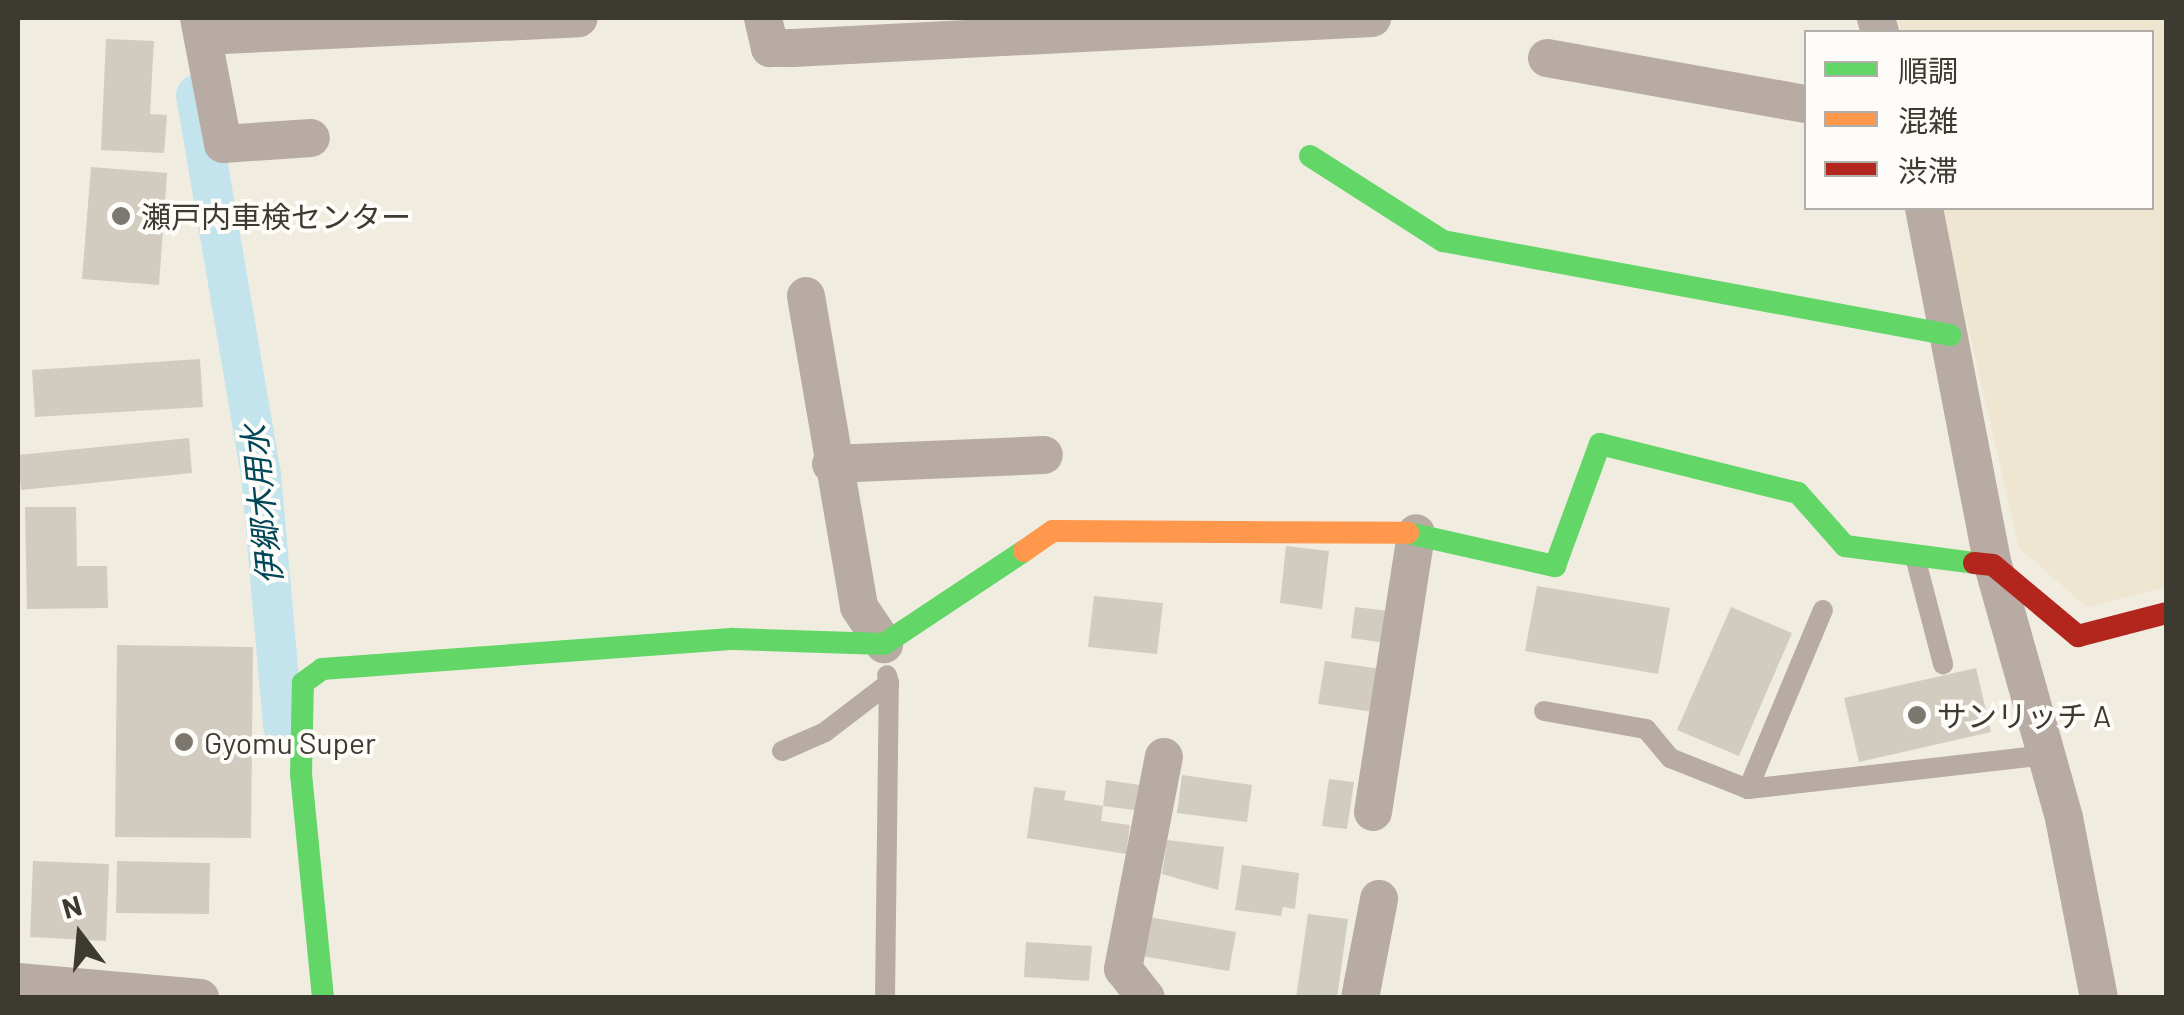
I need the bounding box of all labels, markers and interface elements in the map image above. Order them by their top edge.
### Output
legend [1804,30,2154,210]
text: 順調 [1898,52,1958,88]
text: 混雑 [1898,102,1958,138]
text: 渋滞 [1898,152,1958,188]
place label: 瀬戸内車検センター [141,198,411,234]
marker: 瀬戸内車検センター [110,205,132,227]
water label: 伊郷木用水 [234,423,288,587]
place label: サンリッチ A [1937,697,2111,733]
marker: サンリッチ A [1906,704,1928,726]
place label: Gyomu Super [204,724,376,760]
marker: Gyomu Super [173,731,195,753]
north arrow [30,885,130,985]
text: N [58,887,85,925]

